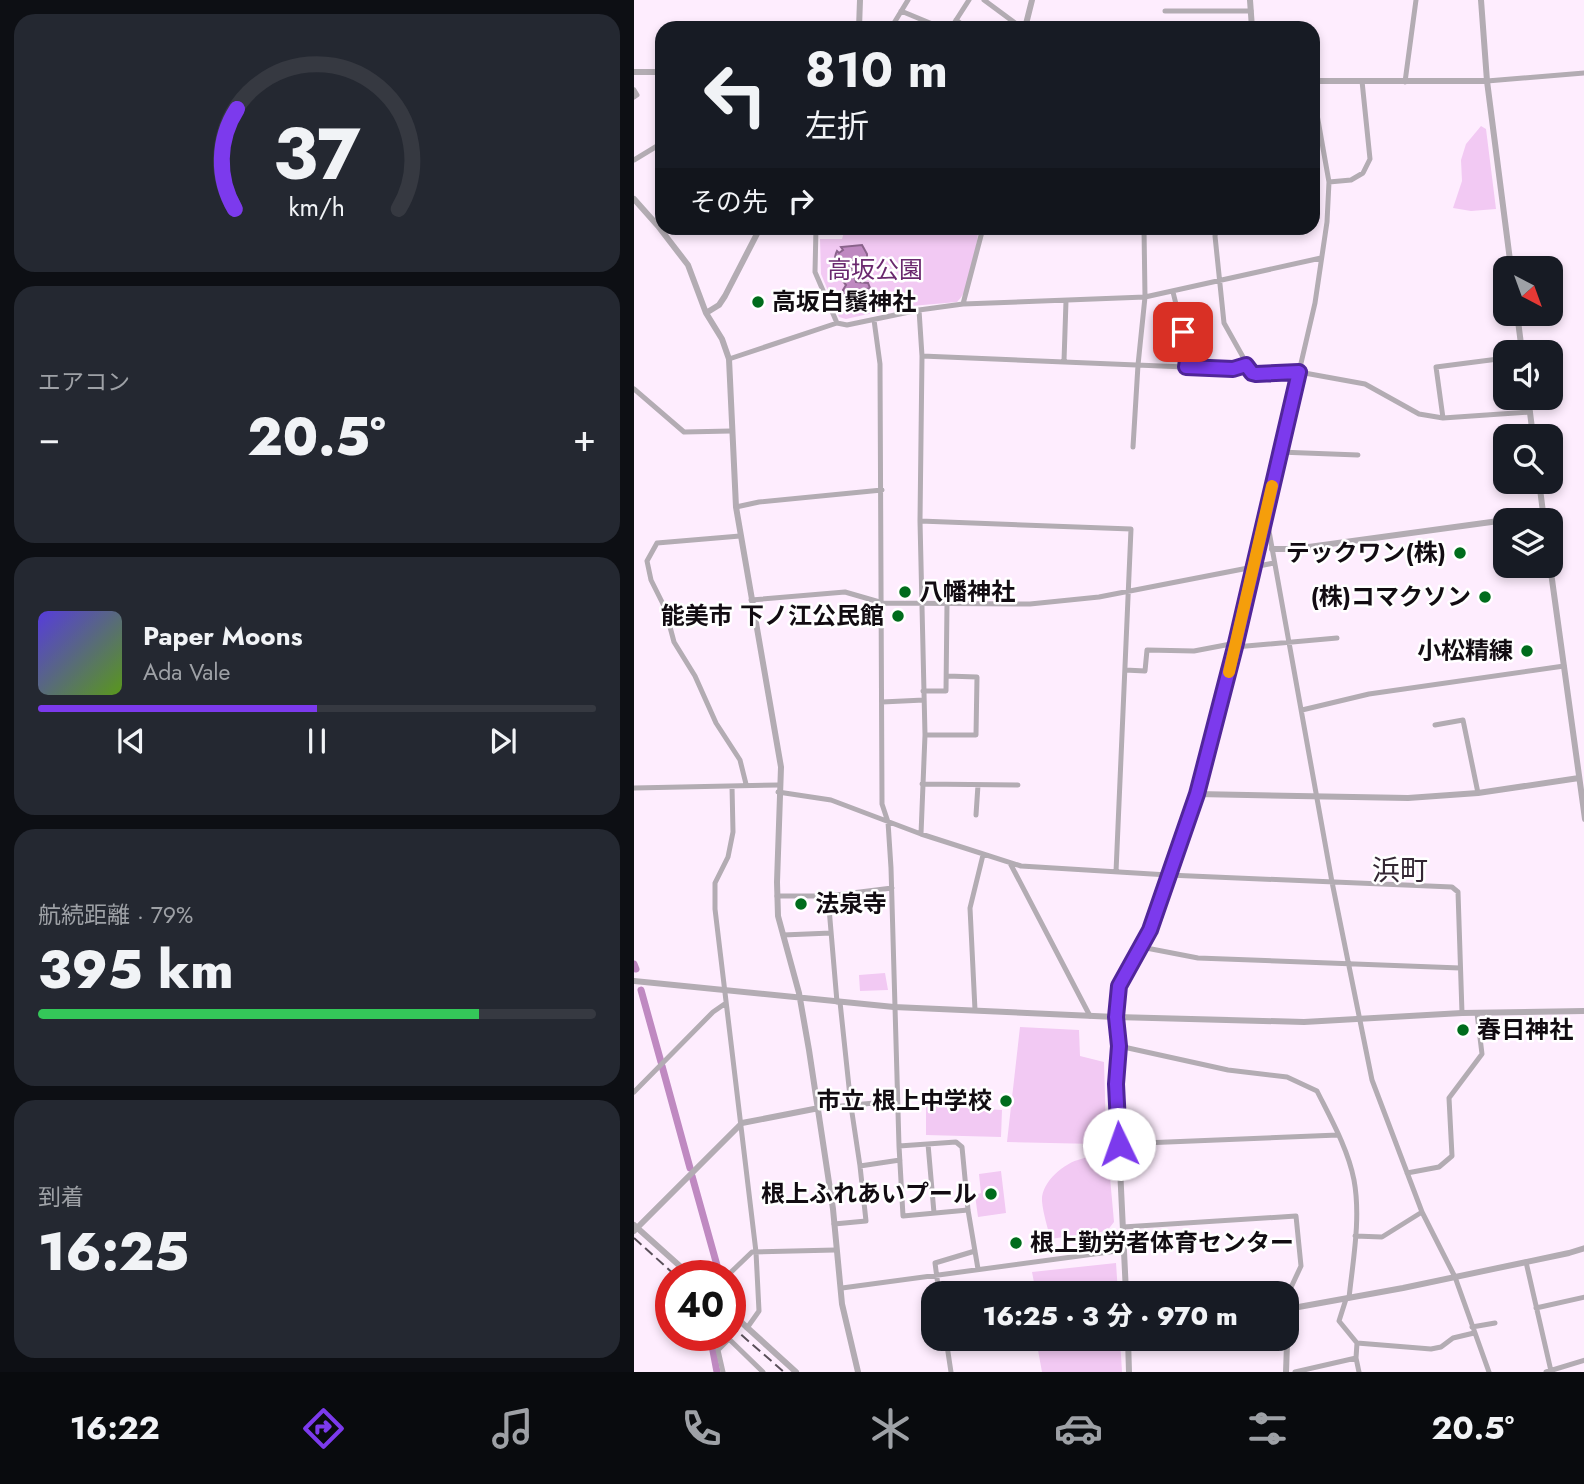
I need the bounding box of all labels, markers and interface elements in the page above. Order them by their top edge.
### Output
text: 810 m [805,35,948,105]
icon: left [690,49,781,140]
text: 37 [273,101,361,206]
text: 左折 [805,103,869,149]
icon: right [782,182,820,220]
text: その先 [690,183,768,221]
text: km/h [289,189,345,225]
park label: 高坂公園 [827,252,923,287]
north arrow [1493,256,1563,326]
map controls [1493,256,1563,578]
place label: 高坂白鬚神社 [772,284,916,319]
marker: 高坂白鬚神社 [750,294,766,310]
pin [1153,302,1213,362]
icon: arrive [1164,313,1202,351]
button: sound [1493,340,1563,410]
text: エアコン [38,365,130,399]
text: 20.5° [247,399,386,475]
text: − [38,410,60,465]
text: + [573,410,596,465]
button: search [1493,424,1563,494]
button: layers [1493,508,1563,578]
place label: テックワン(株) [1286,535,1446,570]
marker: テックワン(株) [1452,545,1468,561]
place label: 八幡神社 [919,574,1015,609]
place label: (株)コマクソン [1311,579,1471,614]
marker: 八幡神社 [897,584,913,600]
marker: (株)コマクソン [1477,589,1493,605]
place label: 能美市 下ノ江公民館 [661,598,884,633]
marker: 能美市 下ノ江公民館 [890,608,906,624]
text: Paper Moons [143,617,303,655]
place label: 小松精練 [1417,633,1513,668]
marker: 小松精練 [1519,643,1535,659]
text: Ada Vale [143,655,230,689]
icon: previous [112,722,150,760]
icon: pause [298,722,336,760]
icon: next [484,722,522,760]
district label: 浜町 [1372,850,1428,891]
place label: 法泉寺 [815,886,887,921]
marker: 法泉寺 [793,896,809,912]
text: 航続距離 · 79% [38,898,193,932]
text: 395 km [38,932,233,1008]
place label: 春日神社 [1477,1012,1573,1047]
marker: 春日神社 [1455,1022,1471,1038]
place label: 市立 根上中学校 [817,1083,992,1118]
marker: 市立 根上中学校 [998,1093,1014,1109]
position arrow [1082,1107,1156,1181]
place label: 根上ふれあいプール [761,1176,977,1211]
text: 到着 [38,1180,84,1214]
marker: 根上ふれあいプール [983,1186,999,1202]
text: 16:25 [38,1214,189,1290]
place label: 根上勤労者体育センター [1030,1225,1294,1260]
marker: 根上勤労者体育センター [1008,1235,1024,1251]
speed limit sign: 40 [655,1260,746,1351]
text: 16:25 · 3 分 · 970 m [982,1297,1238,1335]
icon: directions [299,1404,348,1453]
icon: music [488,1404,537,1453]
icon: phone [677,1404,726,1453]
icon: climate [866,1404,915,1453]
icon: car [1054,1404,1103,1453]
icon: filters [1243,1404,1292,1453]
text: 16:22 [70,1405,160,1451]
text: 20.5° [1432,1405,1514,1451]

